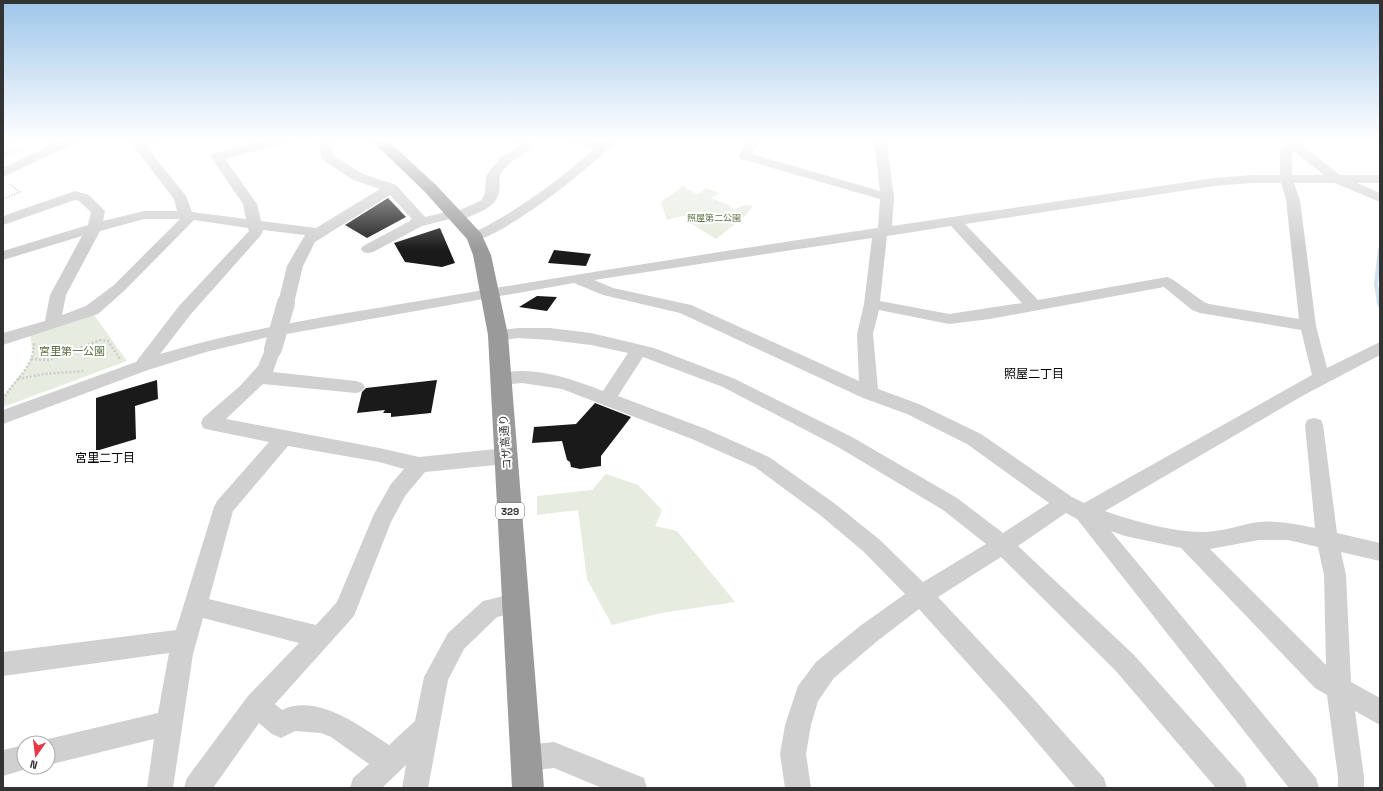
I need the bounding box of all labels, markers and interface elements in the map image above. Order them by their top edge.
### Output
park label: 照屋第二公園 [687,212,741,224]
park label: 宮里第一公園 [39,344,105,358]
district label: 照屋二丁目 [1004,366,1064,382]
street label: コザ高通り [496,414,514,470]
district label: 宮里二丁目 [75,450,135,466]
road number: 329 [496,503,524,519]
north arrow [16,735,56,775]
text: N [28,757,39,772]

